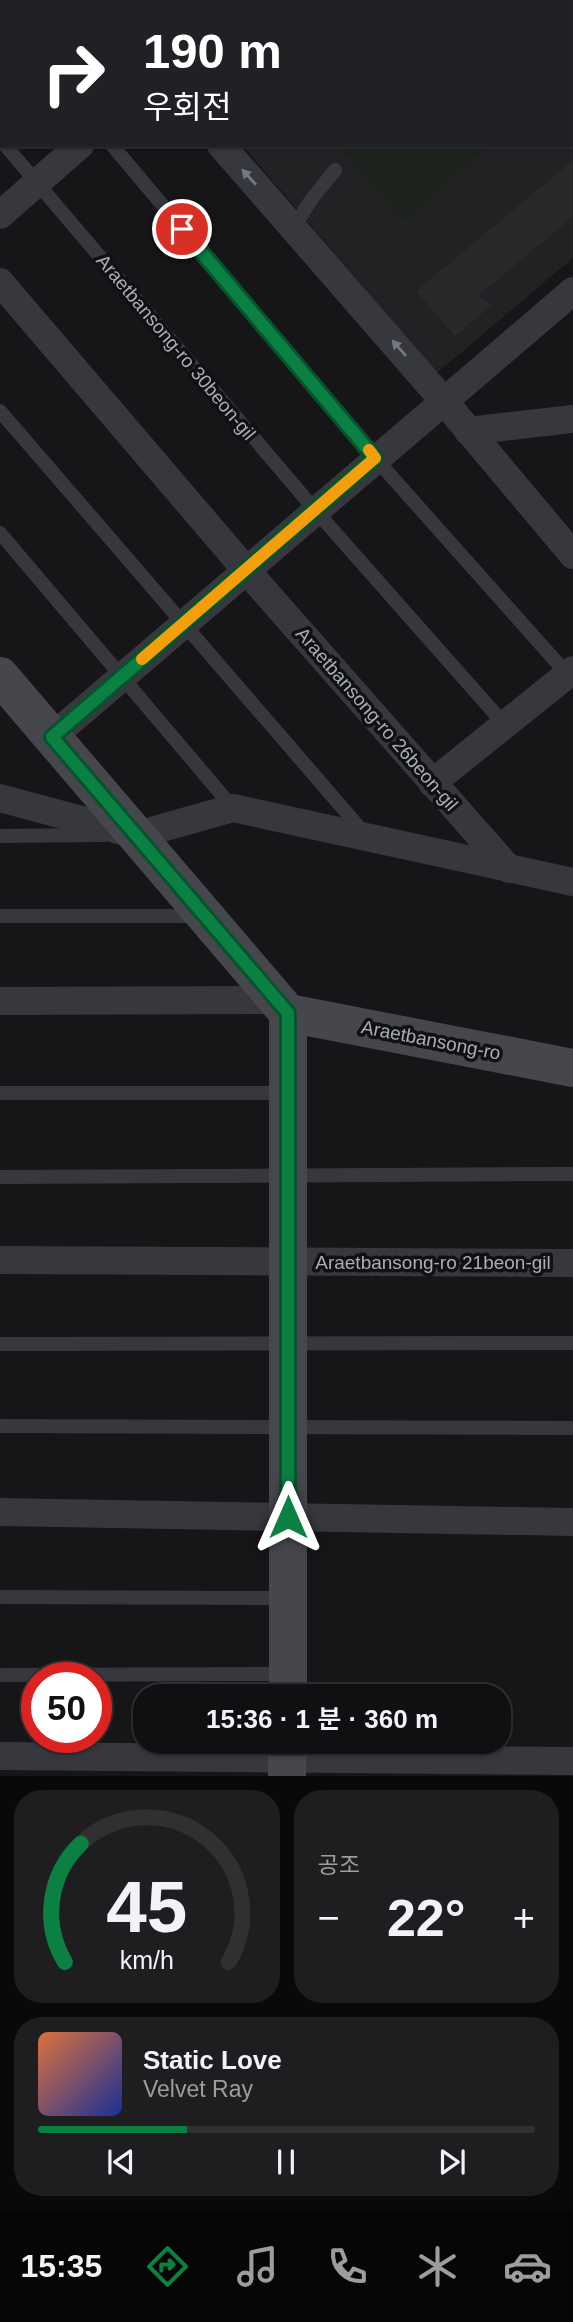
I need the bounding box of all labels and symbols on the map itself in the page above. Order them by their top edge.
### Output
one-way arrow [242,168,257,185]
pin [152,199,212,259]
street label: Araetbansong-ro 30beon-gil [92,250,260,444]
one-way arrow [391,339,407,357]
street label: Araetbansong-ro 26beon-gil [292,623,462,815]
street label: Araetbansong-ro [360,1016,502,1064]
street label: Araetbansong-ro 21beon-gil [315,1252,551,1273]
position arrow [251,1480,325,1554]
speed limit sign: 50 [21,1662,112,1753]

